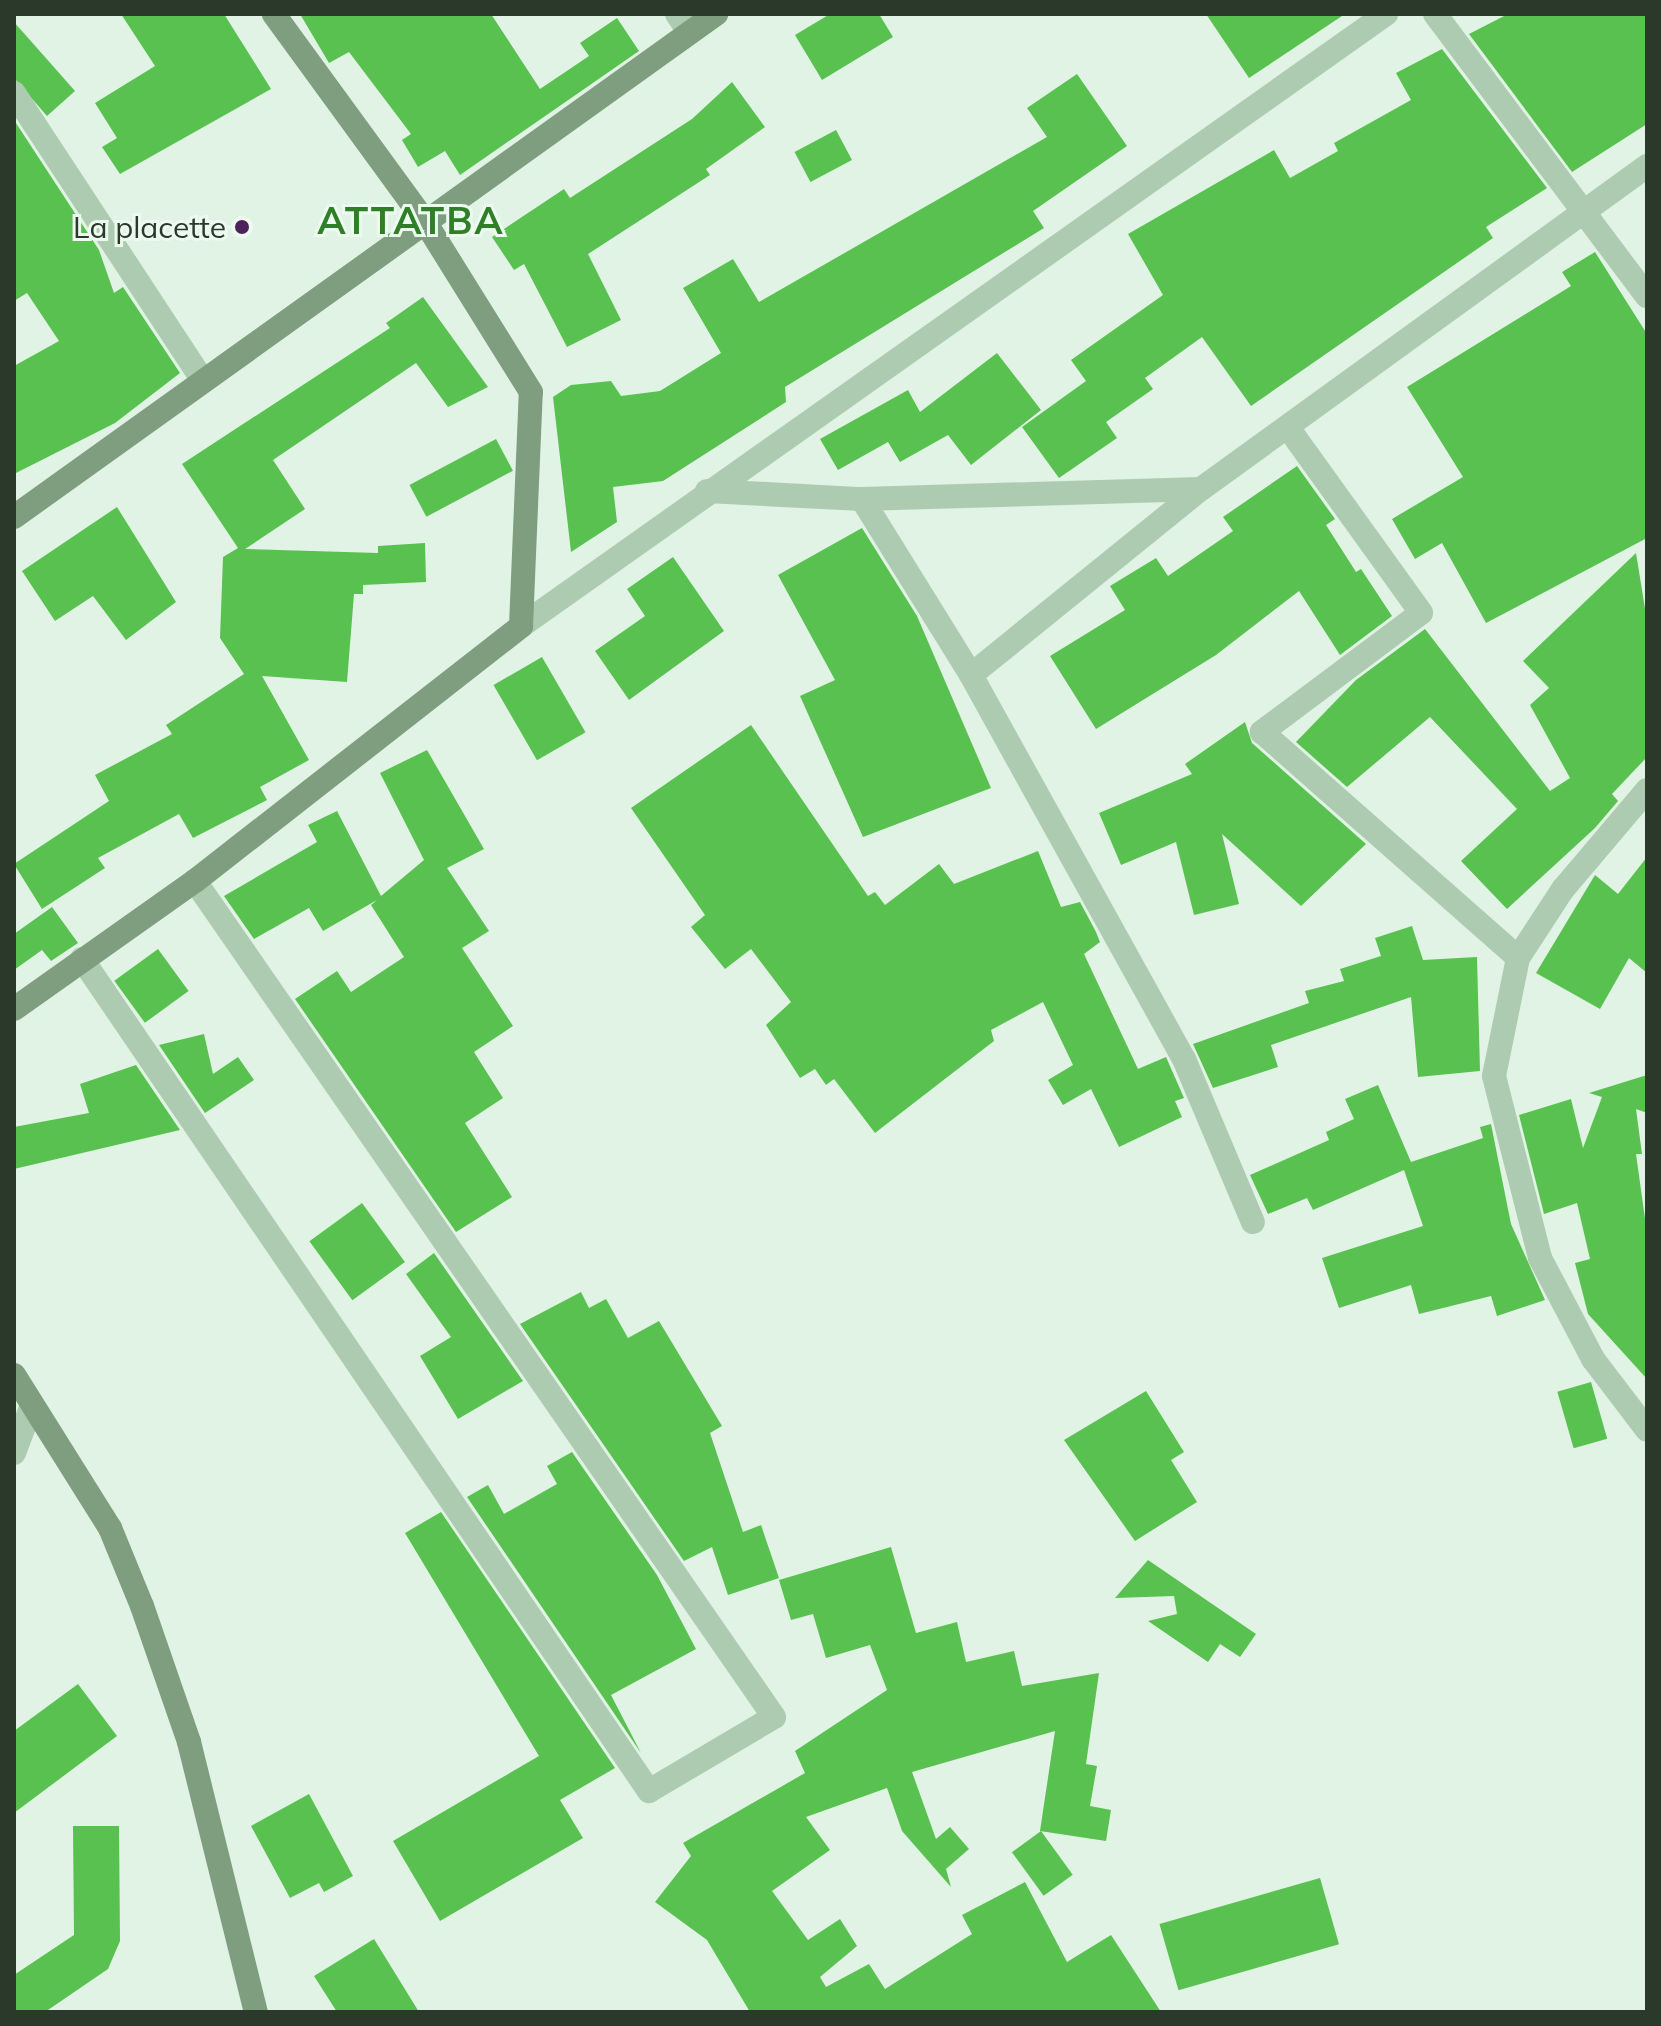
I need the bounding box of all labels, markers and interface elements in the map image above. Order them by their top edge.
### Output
district label: ATTATBA [317,198,505,244]
place label: La placette [73,209,226,245]
marker: La placette [233,218,251,236]

